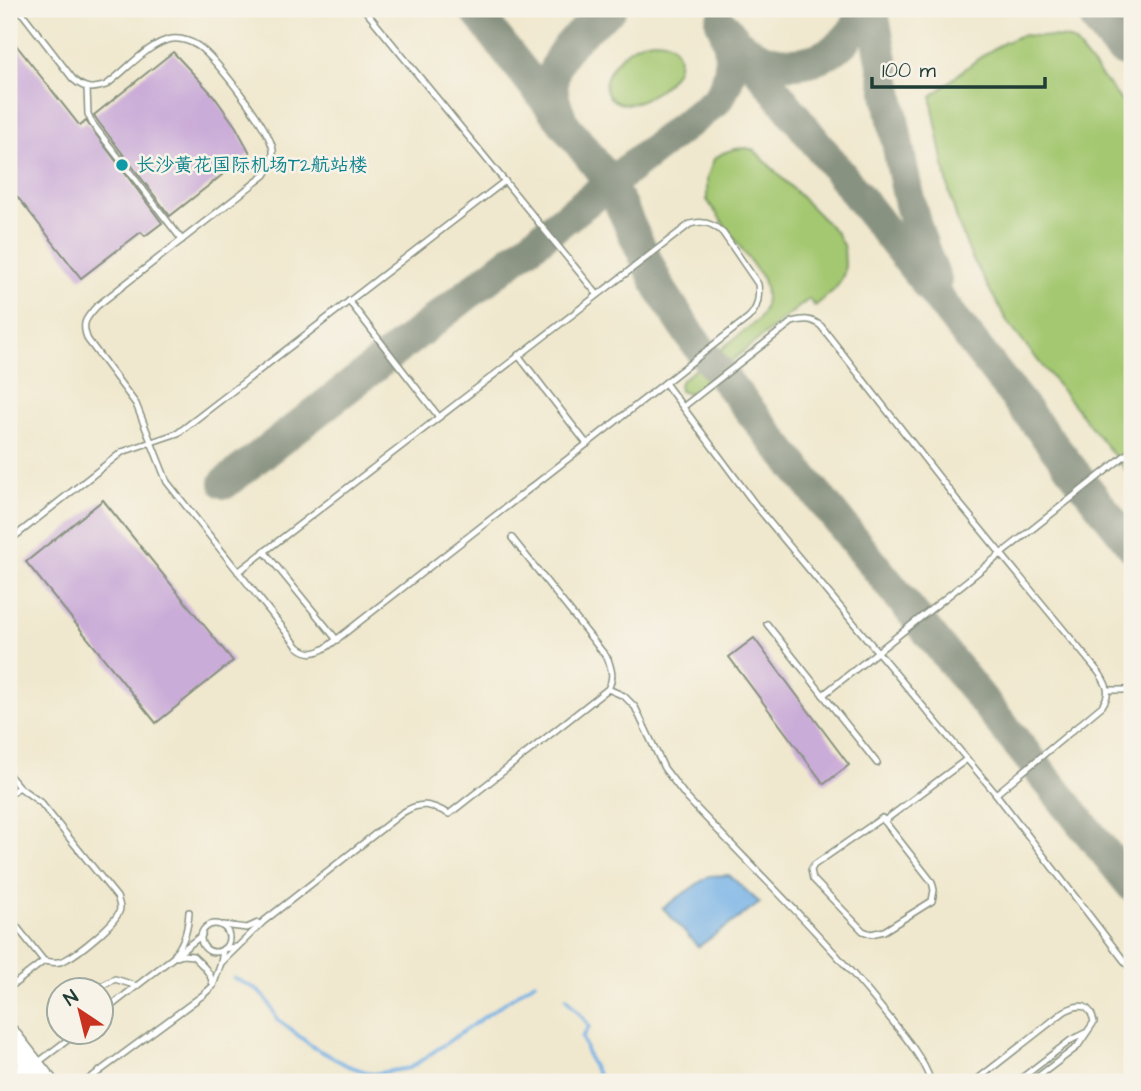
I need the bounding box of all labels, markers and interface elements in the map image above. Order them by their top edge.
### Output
scale bar [872,46,1045,90]
text: 100 m [882,56,937,85]
place label: 长沙黄花国际机场T2航站楼 [136,152,368,179]
marker: 长沙黄花国际机场T2航站楼 [114,157,130,173]
north arrow [46,976,116,1046]
text: N [58,984,84,1013]

